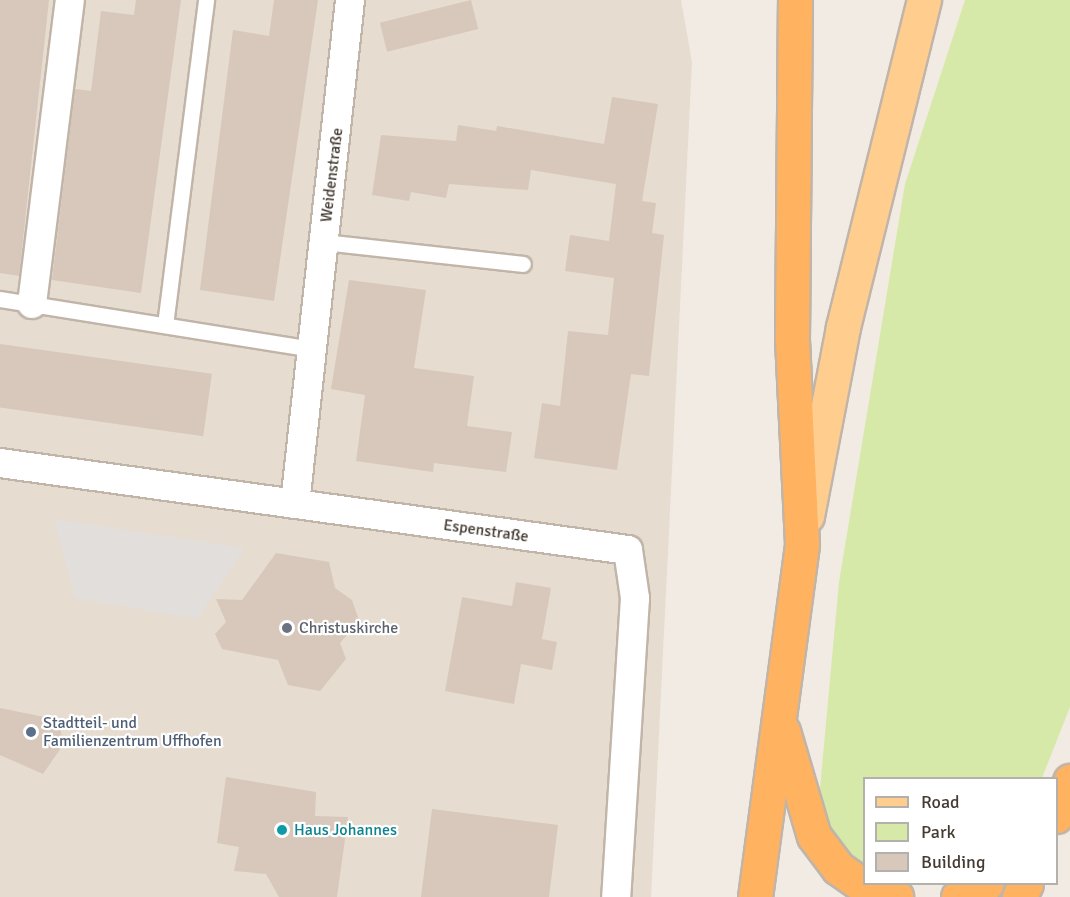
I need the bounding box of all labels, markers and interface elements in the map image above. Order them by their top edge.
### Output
street label: Weidenstraße [317,127,347,223]
street label: Espenstraße [442,516,530,546]
place label: Christuskirche [299,618,398,638]
marker: Christuskirche [280,621,294,635]
place label: Stadtteil- und Familienzentrum Uffhofen [43,713,222,751]
marker: Stadtteil- und Familienzentrum Uffhofen [24,725,38,739]
legend [863,777,1058,885]
text: Road [921,791,960,813]
place label: Haus Johannes [294,820,397,840]
text: Park [921,821,956,843]
marker: Haus Johannes [275,823,289,837]
text: Building [921,851,985,873]

